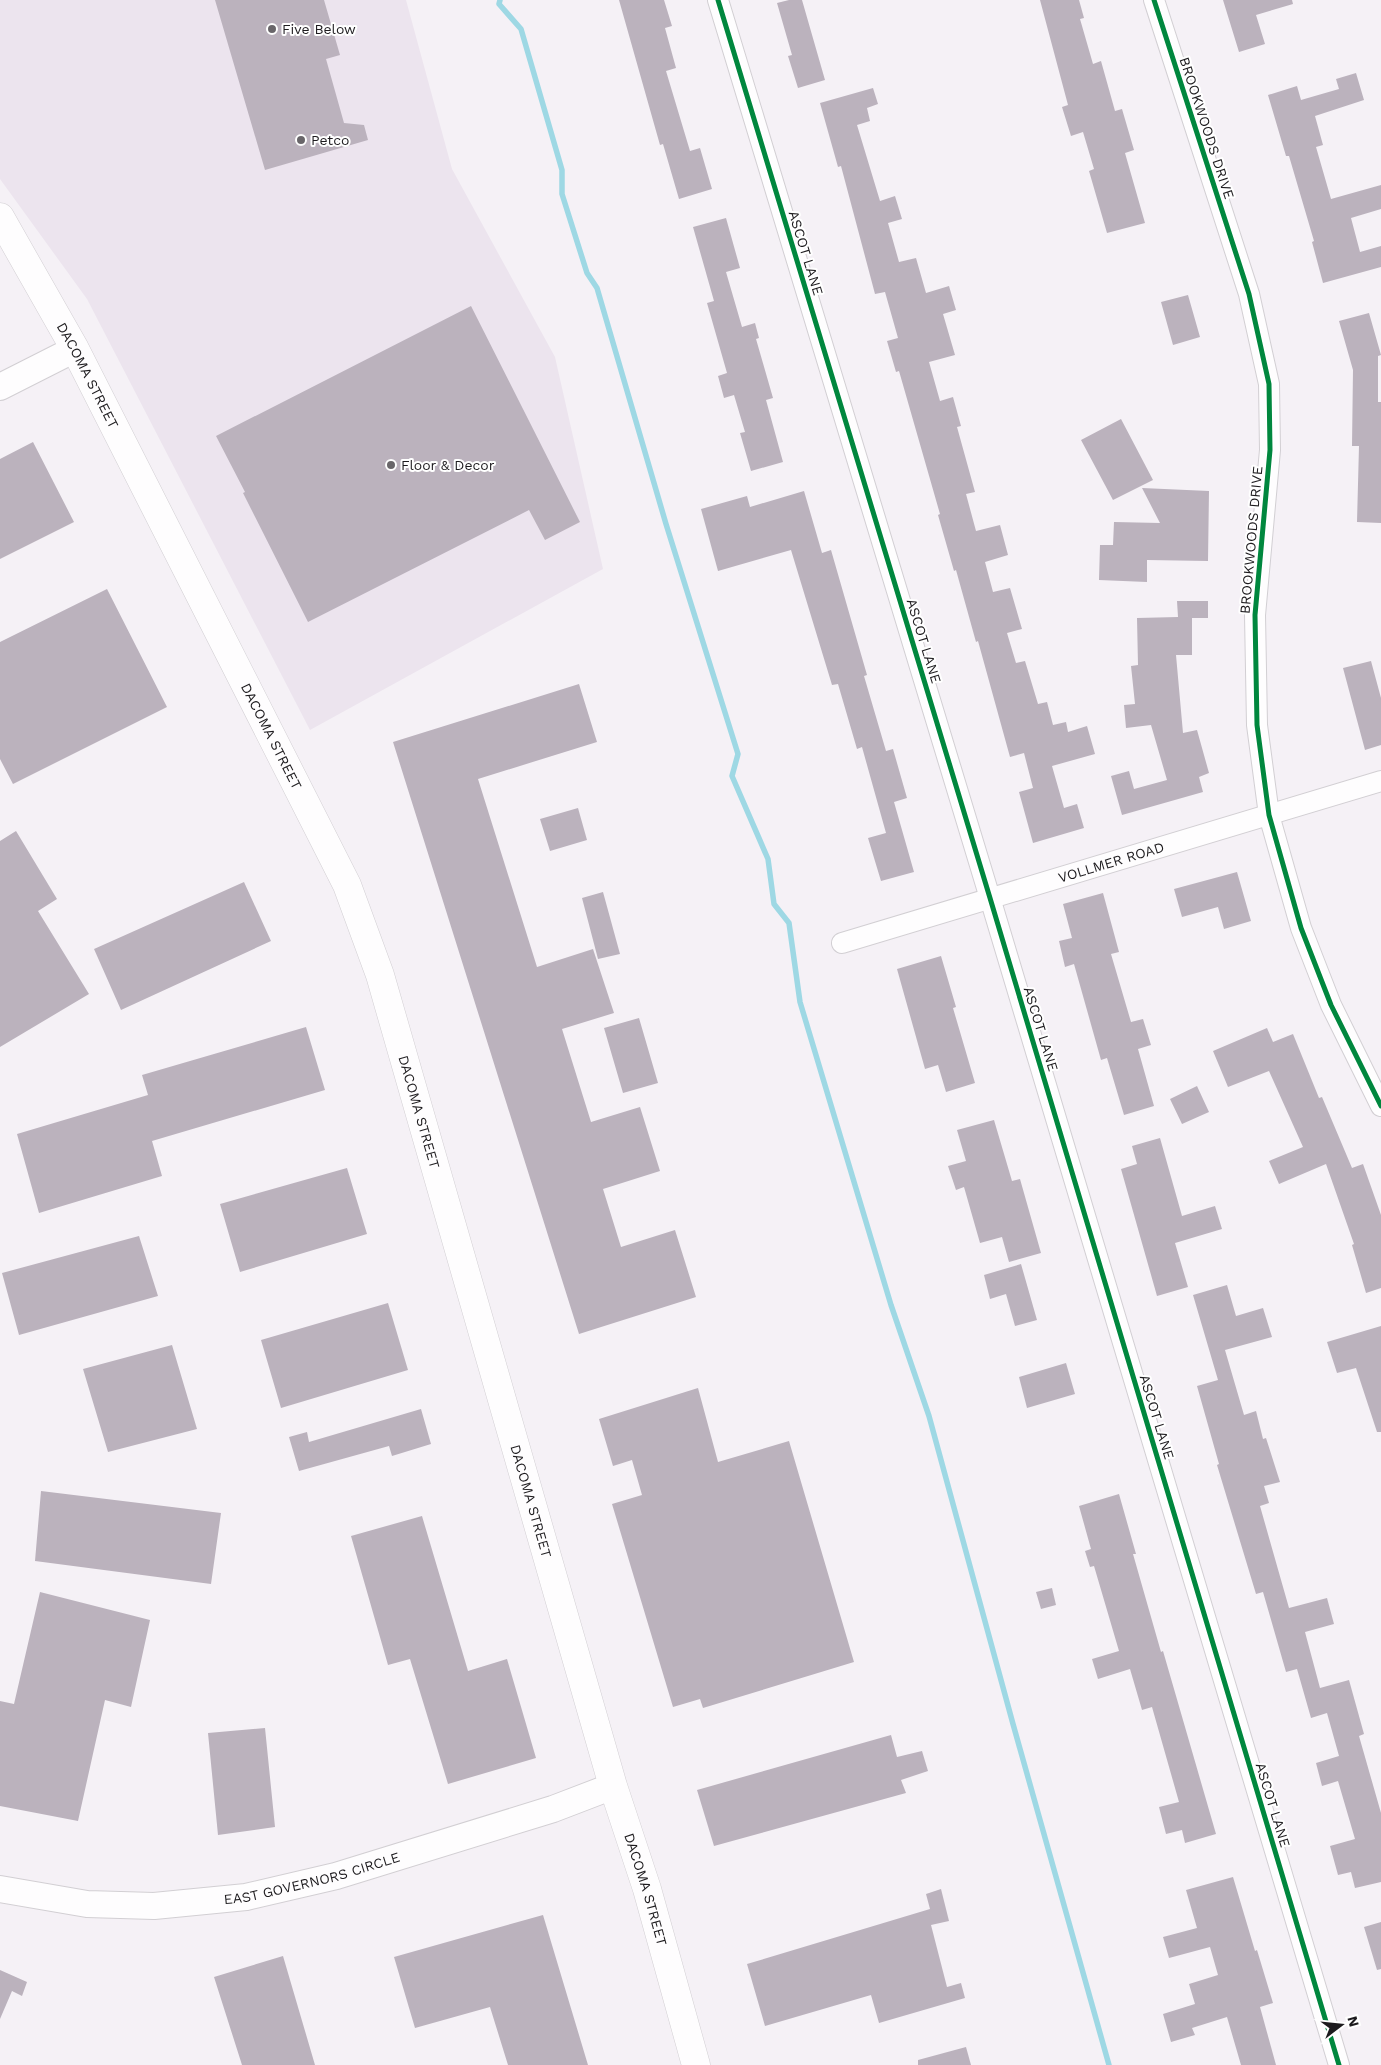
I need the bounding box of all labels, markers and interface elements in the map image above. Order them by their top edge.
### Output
place label: Five Below [282,21,356,37]
marker: Five Below [266,23,278,35]
street label: BROOKWOODS DRIVE [1176,55,1238,201]
place label: Petco [311,132,349,148]
marker: Petco [295,134,307,146]
street label: ASCOT LANE [786,209,826,297]
street label: DACOMA STREET [54,320,122,431]
place label: Floor & Decor [401,457,495,473]
marker: Floor & Decor [385,459,397,471]
street label: BROOKWOODS DRIVE [1237,465,1265,615]
street label: ASCOT LANE [904,597,944,685]
street label: DACOMA STREET [238,680,305,792]
street label: VOLLMER ROAD [1056,839,1166,886]
street label: ASCOT LANE [1021,985,1061,1073]
street label: DACOMA STREET [395,1053,443,1171]
street label: ASCOT LANE [1137,1373,1177,1461]
street label: DACOMA STREET [507,1443,555,1560]
street label: ASCOT LANE [1253,1761,1293,1849]
street label: DACOMA STREET [621,1831,671,1948]
street label: EAST GOVERNORS CIRCLE [223,1849,402,1907]
north arrow [1316,2000,1366,2050]
text: N [1344,2014,1363,2029]

